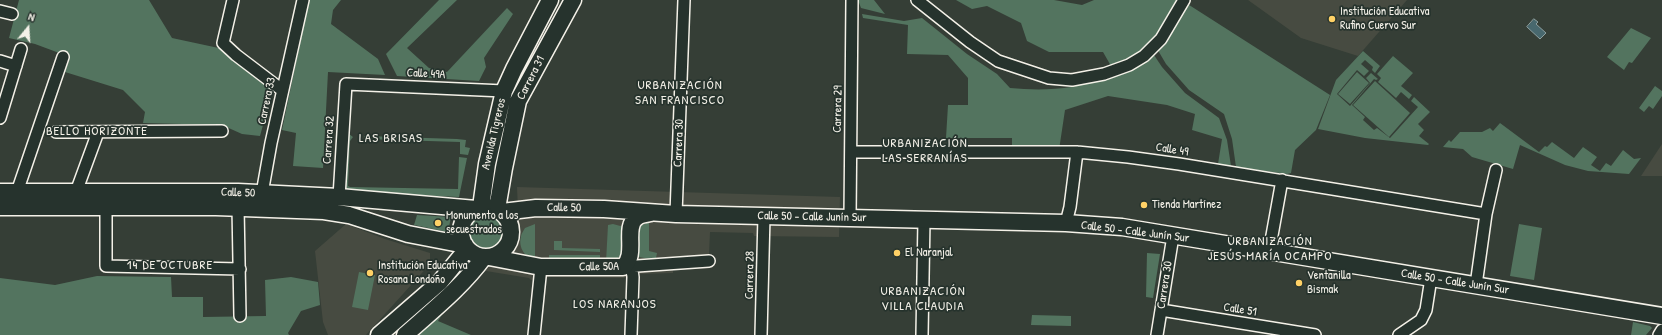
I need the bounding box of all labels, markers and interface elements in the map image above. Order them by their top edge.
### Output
place label: Institución Educativa Rufino Cuervo Sur [1340,5,1429,33]
north arrow [8,8,48,48]
text: N [27,9,37,24]
marker: Institución Educativa Rufino Cuervo Sur [1327,14,1337,24]
street label: Carrera 31 [514,54,548,102]
street label: Calle 49A [406,66,446,82]
street label: Carrera 33 [255,76,279,126]
district label: URBANIZACIÓN SAN FRANCISCO [635,78,725,109]
street label: Carrera 29 [830,85,846,133]
street label: Avenida Tigreros [479,97,509,171]
street label: Carrera 32 [320,115,338,165]
street label: Carrera 30 [671,119,687,167]
district label: BELLO HORIZONTE [46,124,148,140]
district label: LAS BRISAS [359,131,423,147]
district label: URBANIZACIÓN LAS SERRANÍAS [882,136,968,167]
street label: Calle 49 [1155,140,1189,160]
street label: Calle 50 [221,185,255,201]
place label: Tienda Martínez [1152,198,1221,212]
marker: Tienda Martínez [1139,200,1149,210]
street label: Calle 50 [547,201,581,215]
place label: Monumento a los secuestrados [446,209,518,237]
street label: Calle 50 - Calle Junín Sur [757,209,867,225]
marker: Monumento a los secuestrados [433,218,443,228]
street label: Calle 50 - Calle Junín Sur [1080,218,1190,246]
district label: URBANIZACIÓN JESÚS MARÍA OCAMPO [1208,234,1332,265]
place label: El Naranjal [905,246,953,260]
marker: El Naranjal [892,248,902,258]
street label: Carrera 28 [742,251,758,299]
district label: 14 DE OCTUBRE [127,258,213,274]
place label: Institución Educativa Rosana Londoño [378,259,467,287]
street label: Calle 50A [579,259,619,275]
street label: Carrera 30 [1154,260,1176,310]
street label: Calle 50 - Calle Junín Sur [1400,266,1510,298]
marker: Institución Educativa Rosana Londoño [365,268,375,278]
place label: Ventanilla Bismak [1307,269,1351,297]
marker: Ventanilla Bismak [1294,278,1304,288]
district label: URBANIZACIÓN VILLA CLAUDIA [880,284,966,315]
district label: LOS NARANJOS [573,297,657,313]
street label: Calle 51 [1222,300,1258,320]

